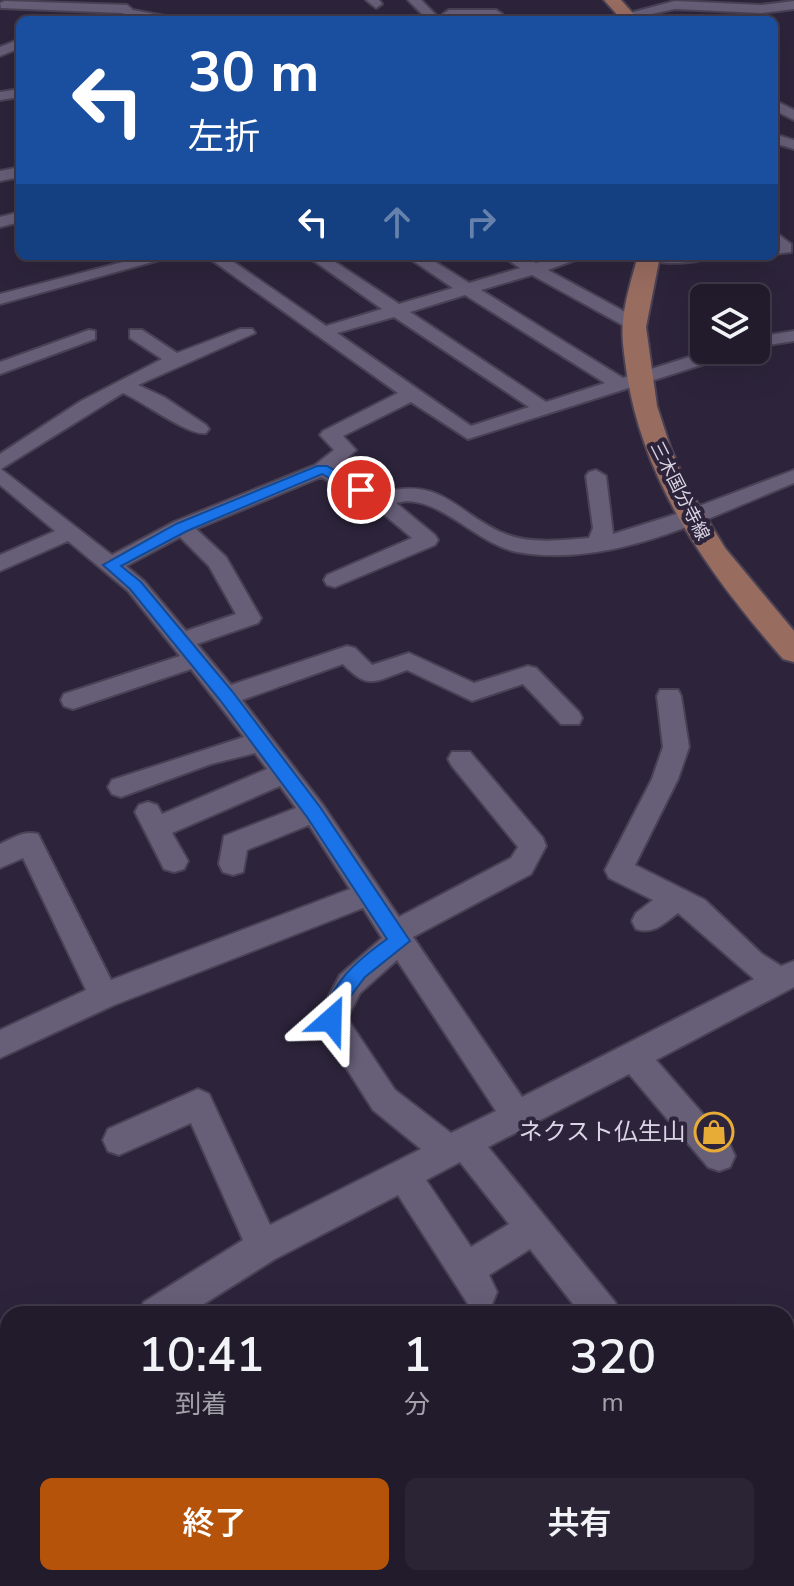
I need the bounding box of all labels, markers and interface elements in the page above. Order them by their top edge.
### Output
text: 30 m [188,34,319,111]
icon: left [56,48,160,152]
text: 左折 [188,113,260,162]
icon: left [291,200,335,244]
icon: ahead [375,200,419,244]
icon: right [459,200,503,244]
map controls [690,284,770,364]
button: layers [690,284,770,364]
street label: 三木国分寺線 [645,437,715,545]
pin [327,456,395,524]
icon: arrive [339,468,383,512]
position arrow [289,978,373,1062]
shop icon: ネクスト仏生山 [693,1111,735,1153]
place label: ネクスト仏生山 [519,1116,686,1148]
text: 10:41 [138,1322,265,1388]
text: 1 [403,1322,431,1388]
text: 320 [570,1324,656,1390]
text: m [602,1385,624,1420]
text: 到着 [175,1387,227,1422]
text: 分 [404,1387,430,1422]
button: 終了 [40,1478,389,1570]
button: 共有 [405,1478,754,1570]

